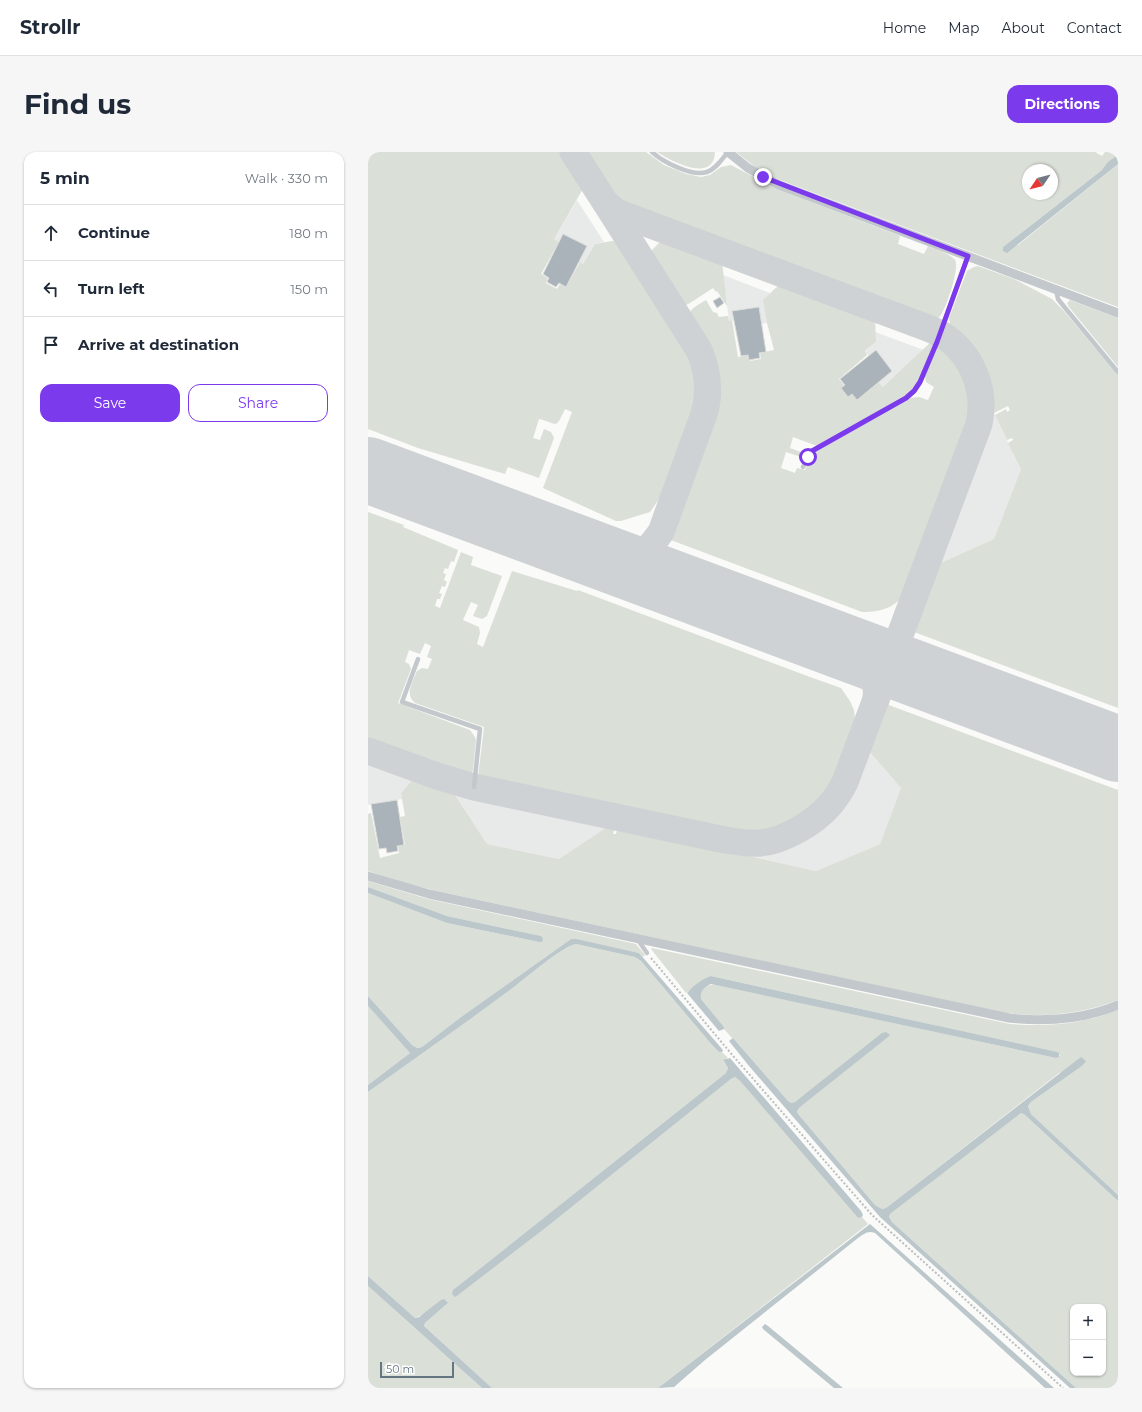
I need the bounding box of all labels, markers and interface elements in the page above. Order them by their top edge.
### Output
text: Strollr [20,16,81,39]
text: Home [883,19,926,37]
text: Map [948,19,979,37]
text: About [1001,19,1045,37]
text: Contact [1067,19,1122,37]
button: Directions [1007,85,1118,123]
text: Find us [24,87,131,121]
north arrow [1022,164,1058,200]
text: 5 min [40,168,90,188]
route end [754,168,772,186]
text: Walk · 330 m [245,170,328,186]
icon: ahead [40,222,62,244]
text: Continue [78,223,150,242]
text: 180 m [289,225,328,241]
icon: left [40,278,62,300]
text: Turn left [78,279,145,298]
text: 150 m [290,281,328,297]
icon: arrive [40,334,62,356]
text: Arrive at destination [78,335,239,354]
button: Save [40,384,180,422]
button: Share [188,384,328,422]
route start [799,448,817,466]
map controls [1070,1304,1106,1376]
button: + [1070,1304,1106,1340]
button: − [1070,1340,1106,1376]
scale bar [380,1360,454,1379]
text: 50 m [386,1362,414,1376]

